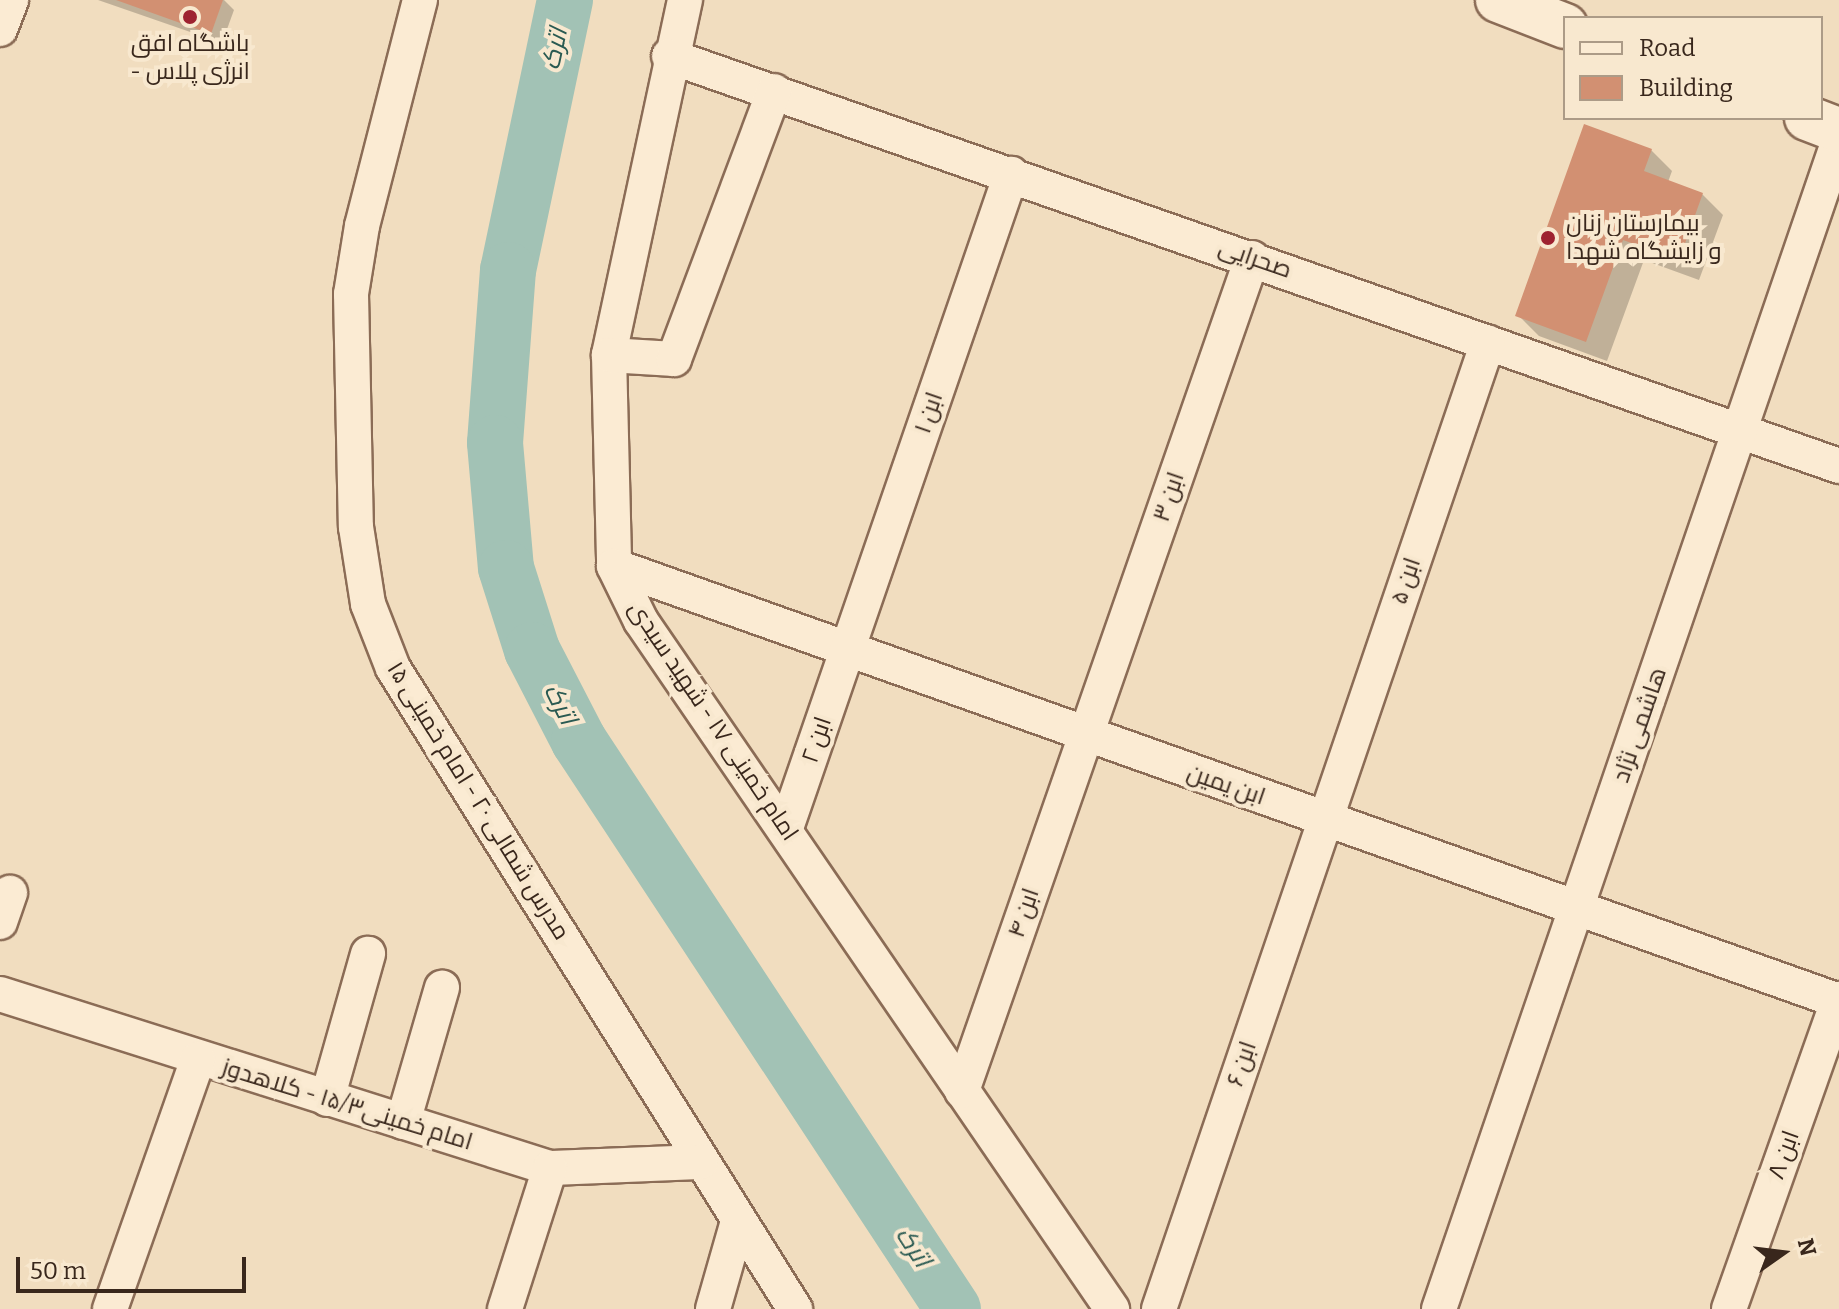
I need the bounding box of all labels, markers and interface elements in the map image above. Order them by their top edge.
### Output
marker: باشگاه افق - انرژی پلاس [181,8,199,26]
legend [1563,16,1823,120]
water label: اترک [535,25,575,73]
place label: باشگاه افق - انرژی پلاس [130,30,250,86]
text: Road [1639,34,1695,62]
text: Building [1639,74,1733,102]
place label: بیمارستان زنان و زایشگاه شهدا [1566,210,1722,266]
marker: بیمارستان زنان و زایشگاه شهدا [1537,227,1559,249]
street label: صحرایی [1215,233,1295,285]
street label: ابن ۱ [909,389,949,437]
street label: ابن ۳ [1147,468,1191,526]
street label: ابن ۵ [1385,554,1427,608]
street label: امام خمینی ۱۷ - شهید سیدی [622,596,804,846]
street label: مدرس شمالی ۲۰ - امام خمینی ۱۵ [380,657,576,945]
street label: هاشمی نژاد [1607,664,1673,786]
water label: اترک [537,678,583,730]
street label: ابن ۲ [796,713,838,767]
street label: ابن یمین [1183,758,1269,812]
street label: ابن ۴ [1002,884,1046,942]
street label: ابن ۶ [1221,1038,1263,1090]
street label: امام خمینی۱۵/۳ - کلاهدوز [218,1053,476,1157]
street label: ابن ۸ [1762,1127,1806,1183]
north arrow [1743,1213,1823,1293]
water label: اترک [888,1221,938,1273]
text: N [1792,1236,1822,1259]
scale bar [20,1241,250,1291]
text: 50 m [30,1257,86,1285]

